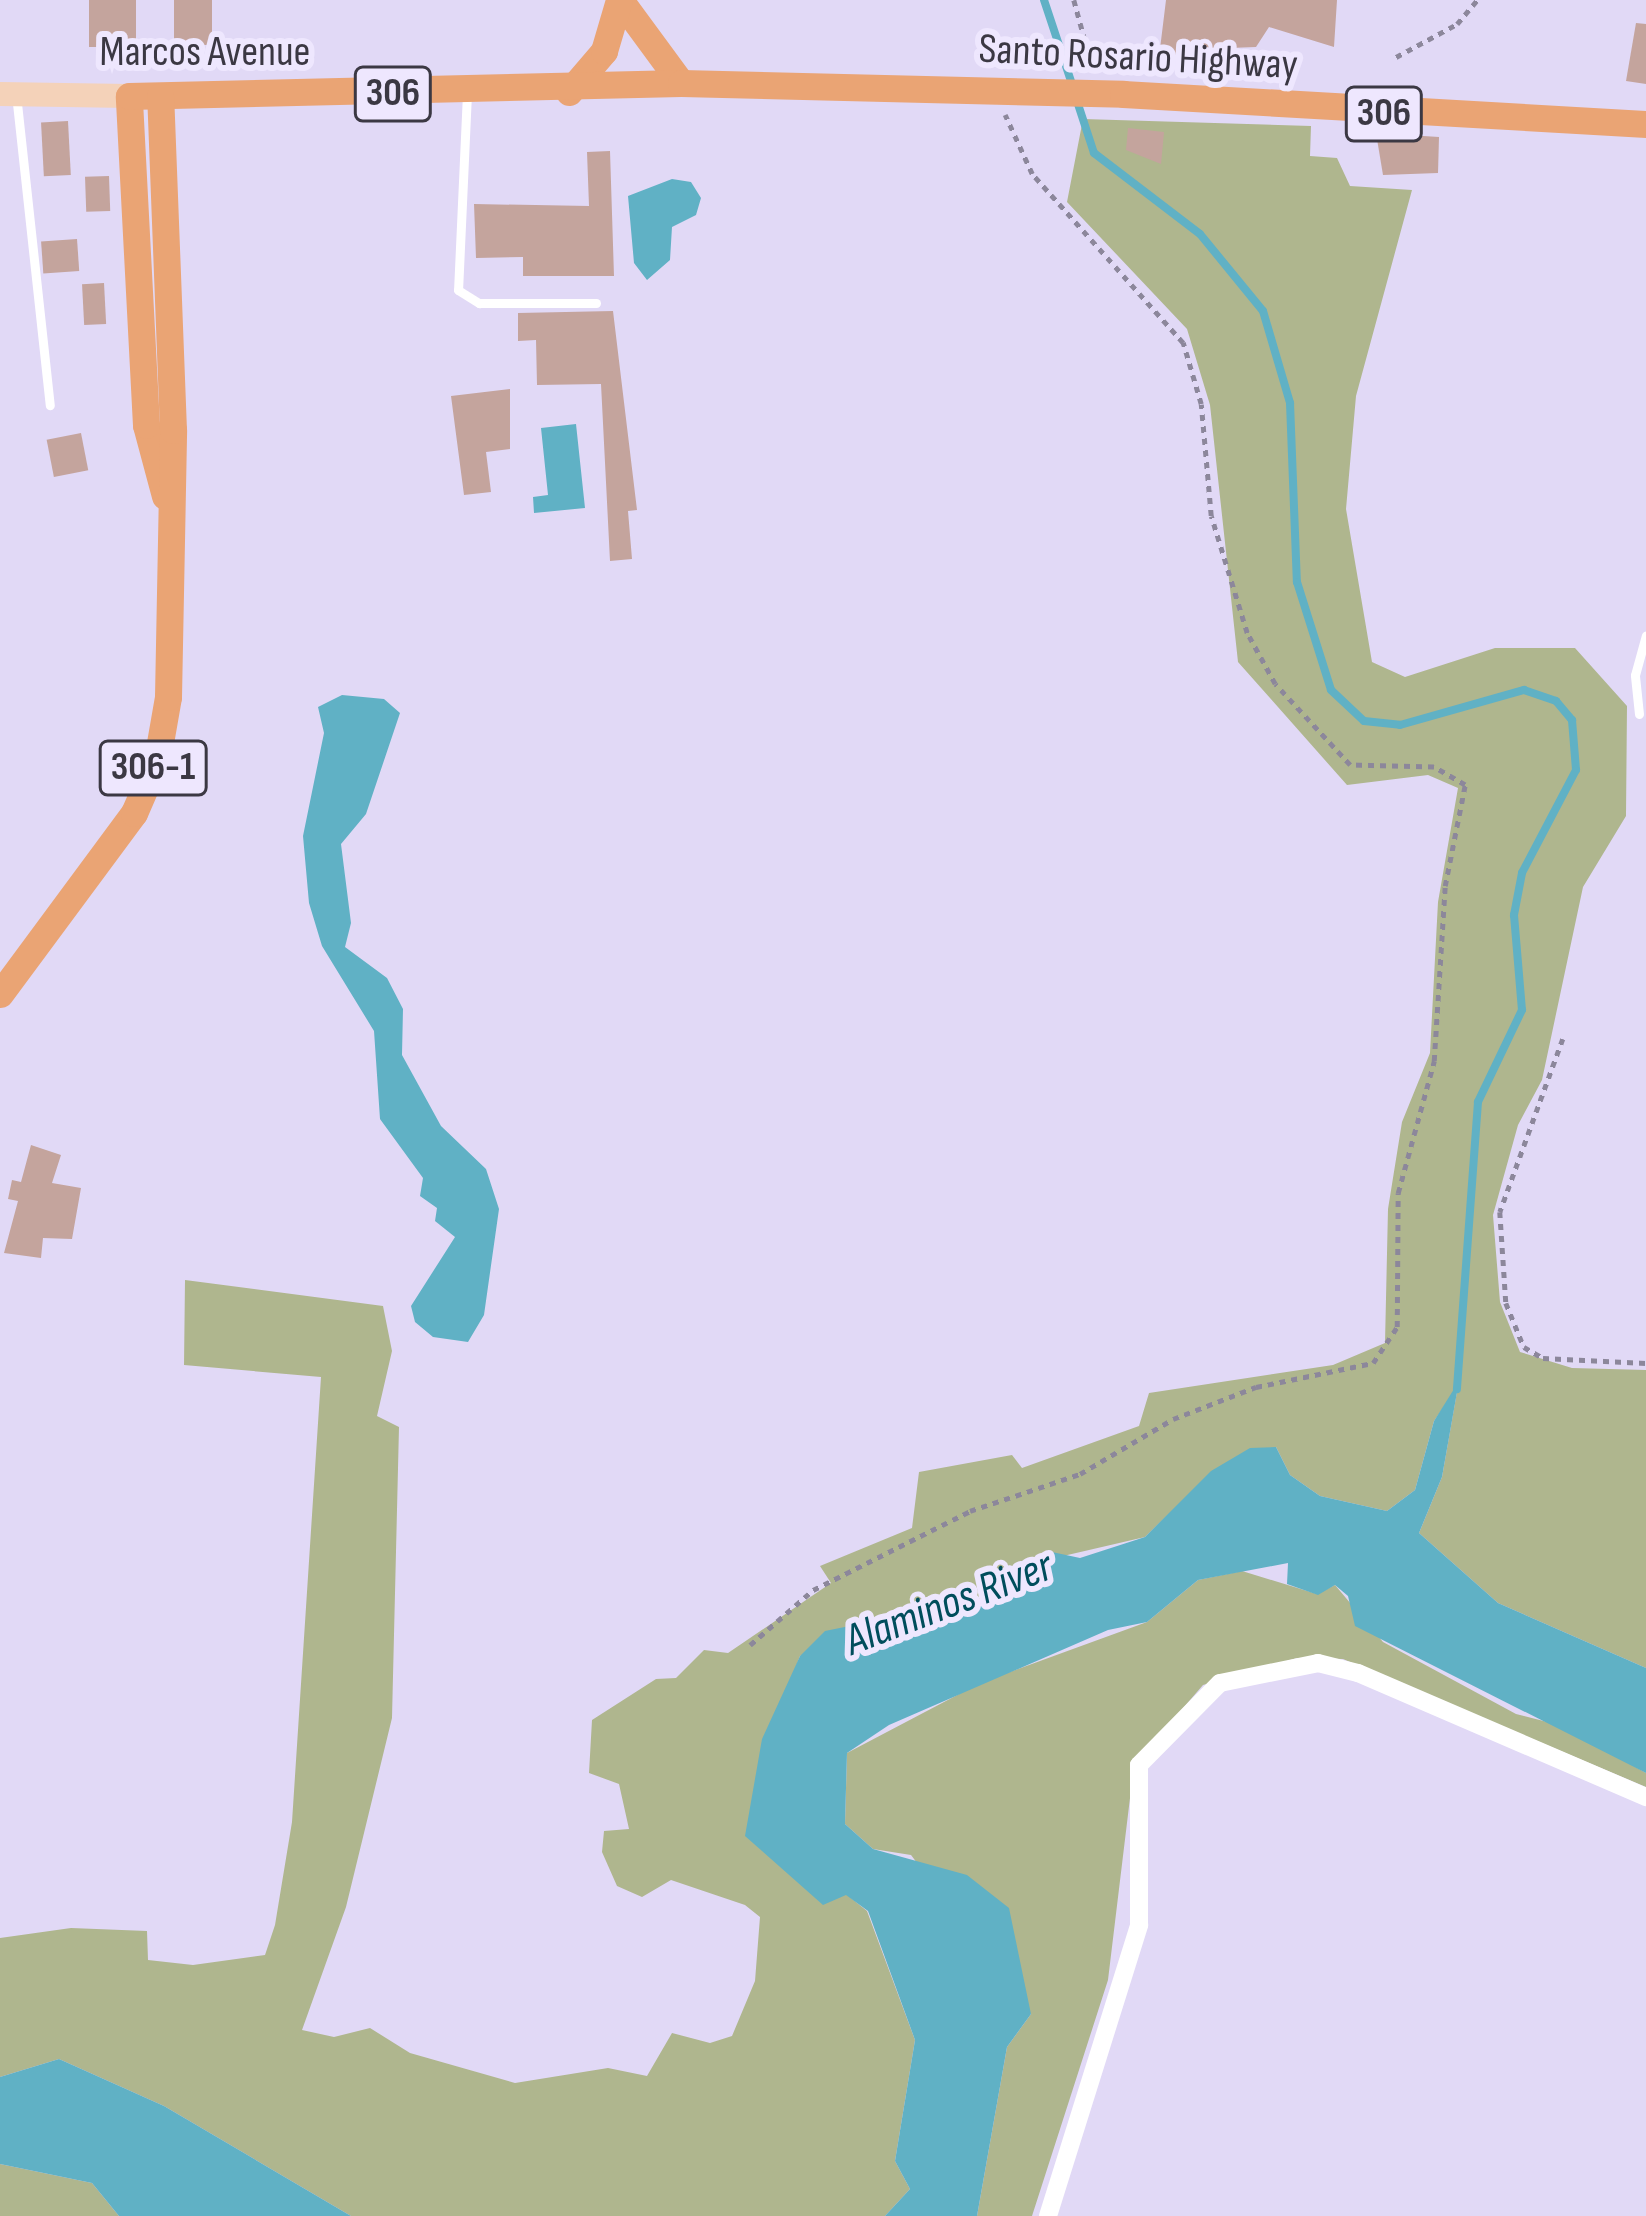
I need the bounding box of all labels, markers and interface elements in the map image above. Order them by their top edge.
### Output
street label: Santo Rosario Highway [977,24,1299,92]
street label: Marcos Avenue [99,28,311,78]
road number: 306 [351,61,435,127]
road number: 306 [1342,81,1426,147]
road number: 306-1 [96,735,210,801]
water label: Alaminos River [838,1540,1060,1668]

